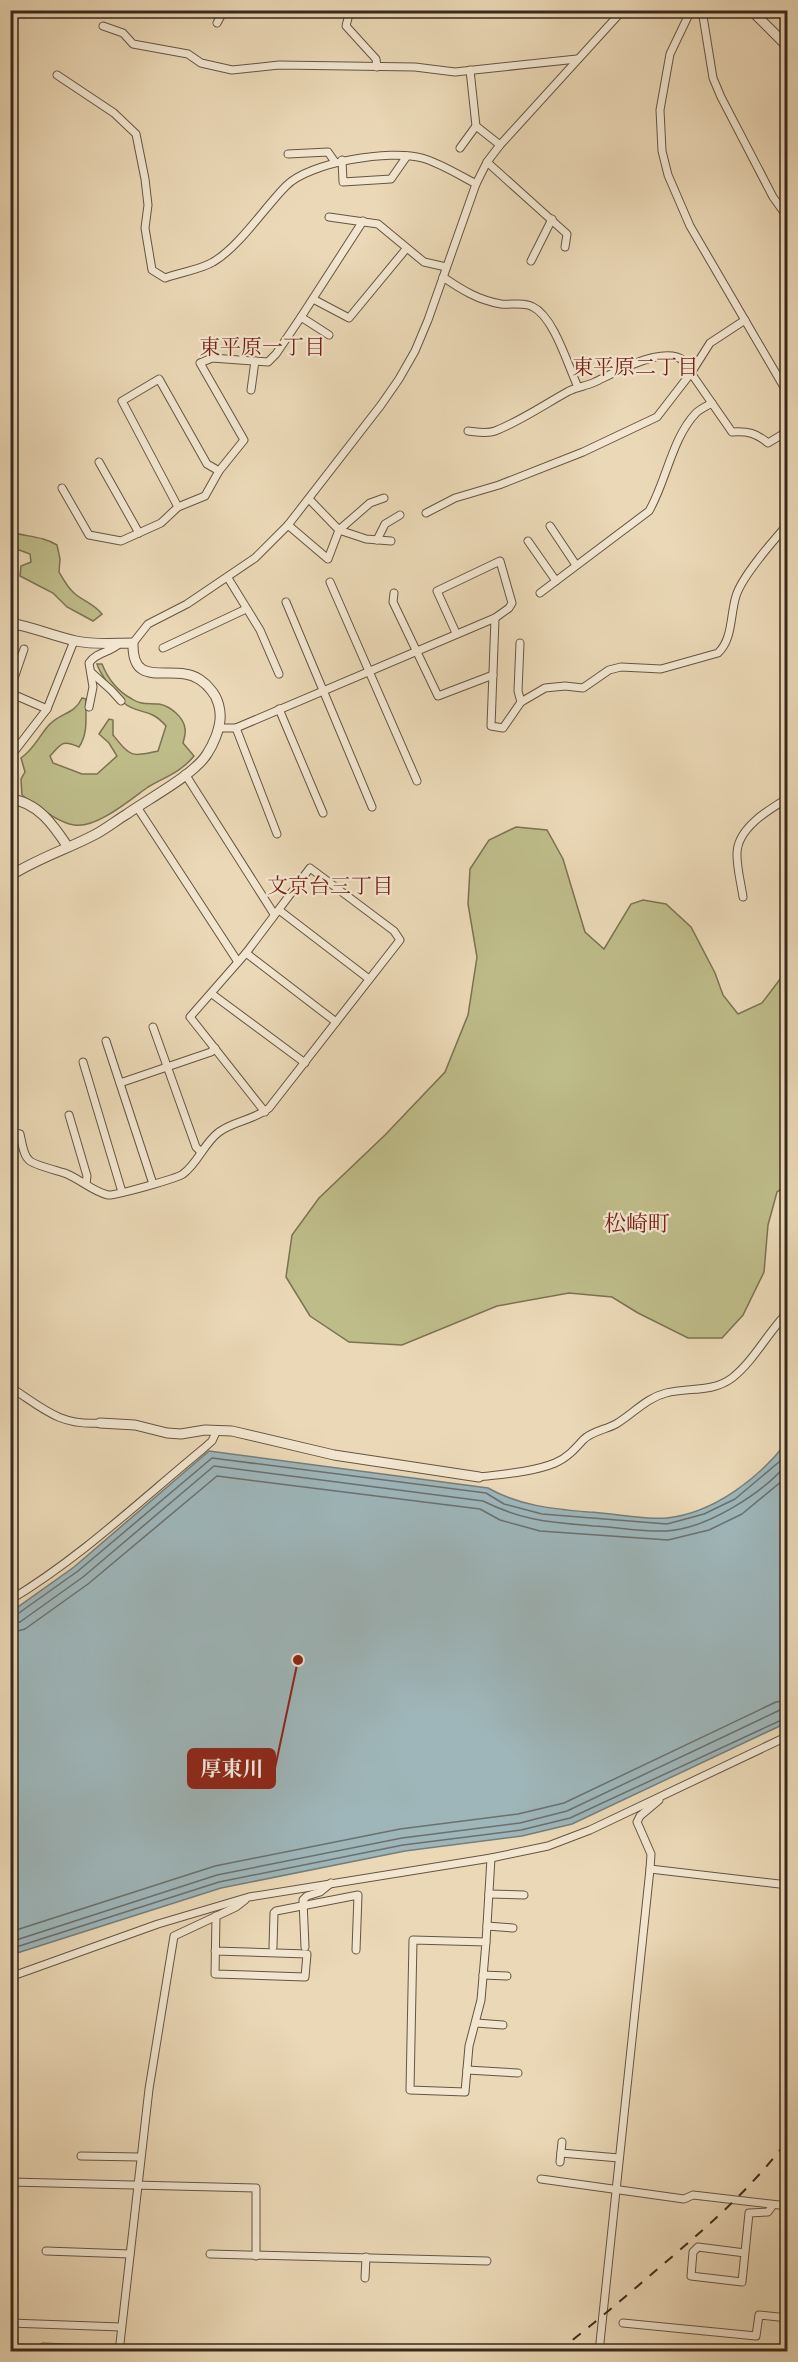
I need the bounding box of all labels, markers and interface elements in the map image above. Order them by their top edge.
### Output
district label: 東平原一丁目 [199,334,325,359]
district label: 東平原二丁目 [572,354,698,379]
district label: 文京台三丁目 [267,873,393,898]
district label: 松崎町 [604,1210,670,1237]
callout: 厚東川 [188,1749,275,1788]
text: 厚東川 [201,1756,264,1781]

